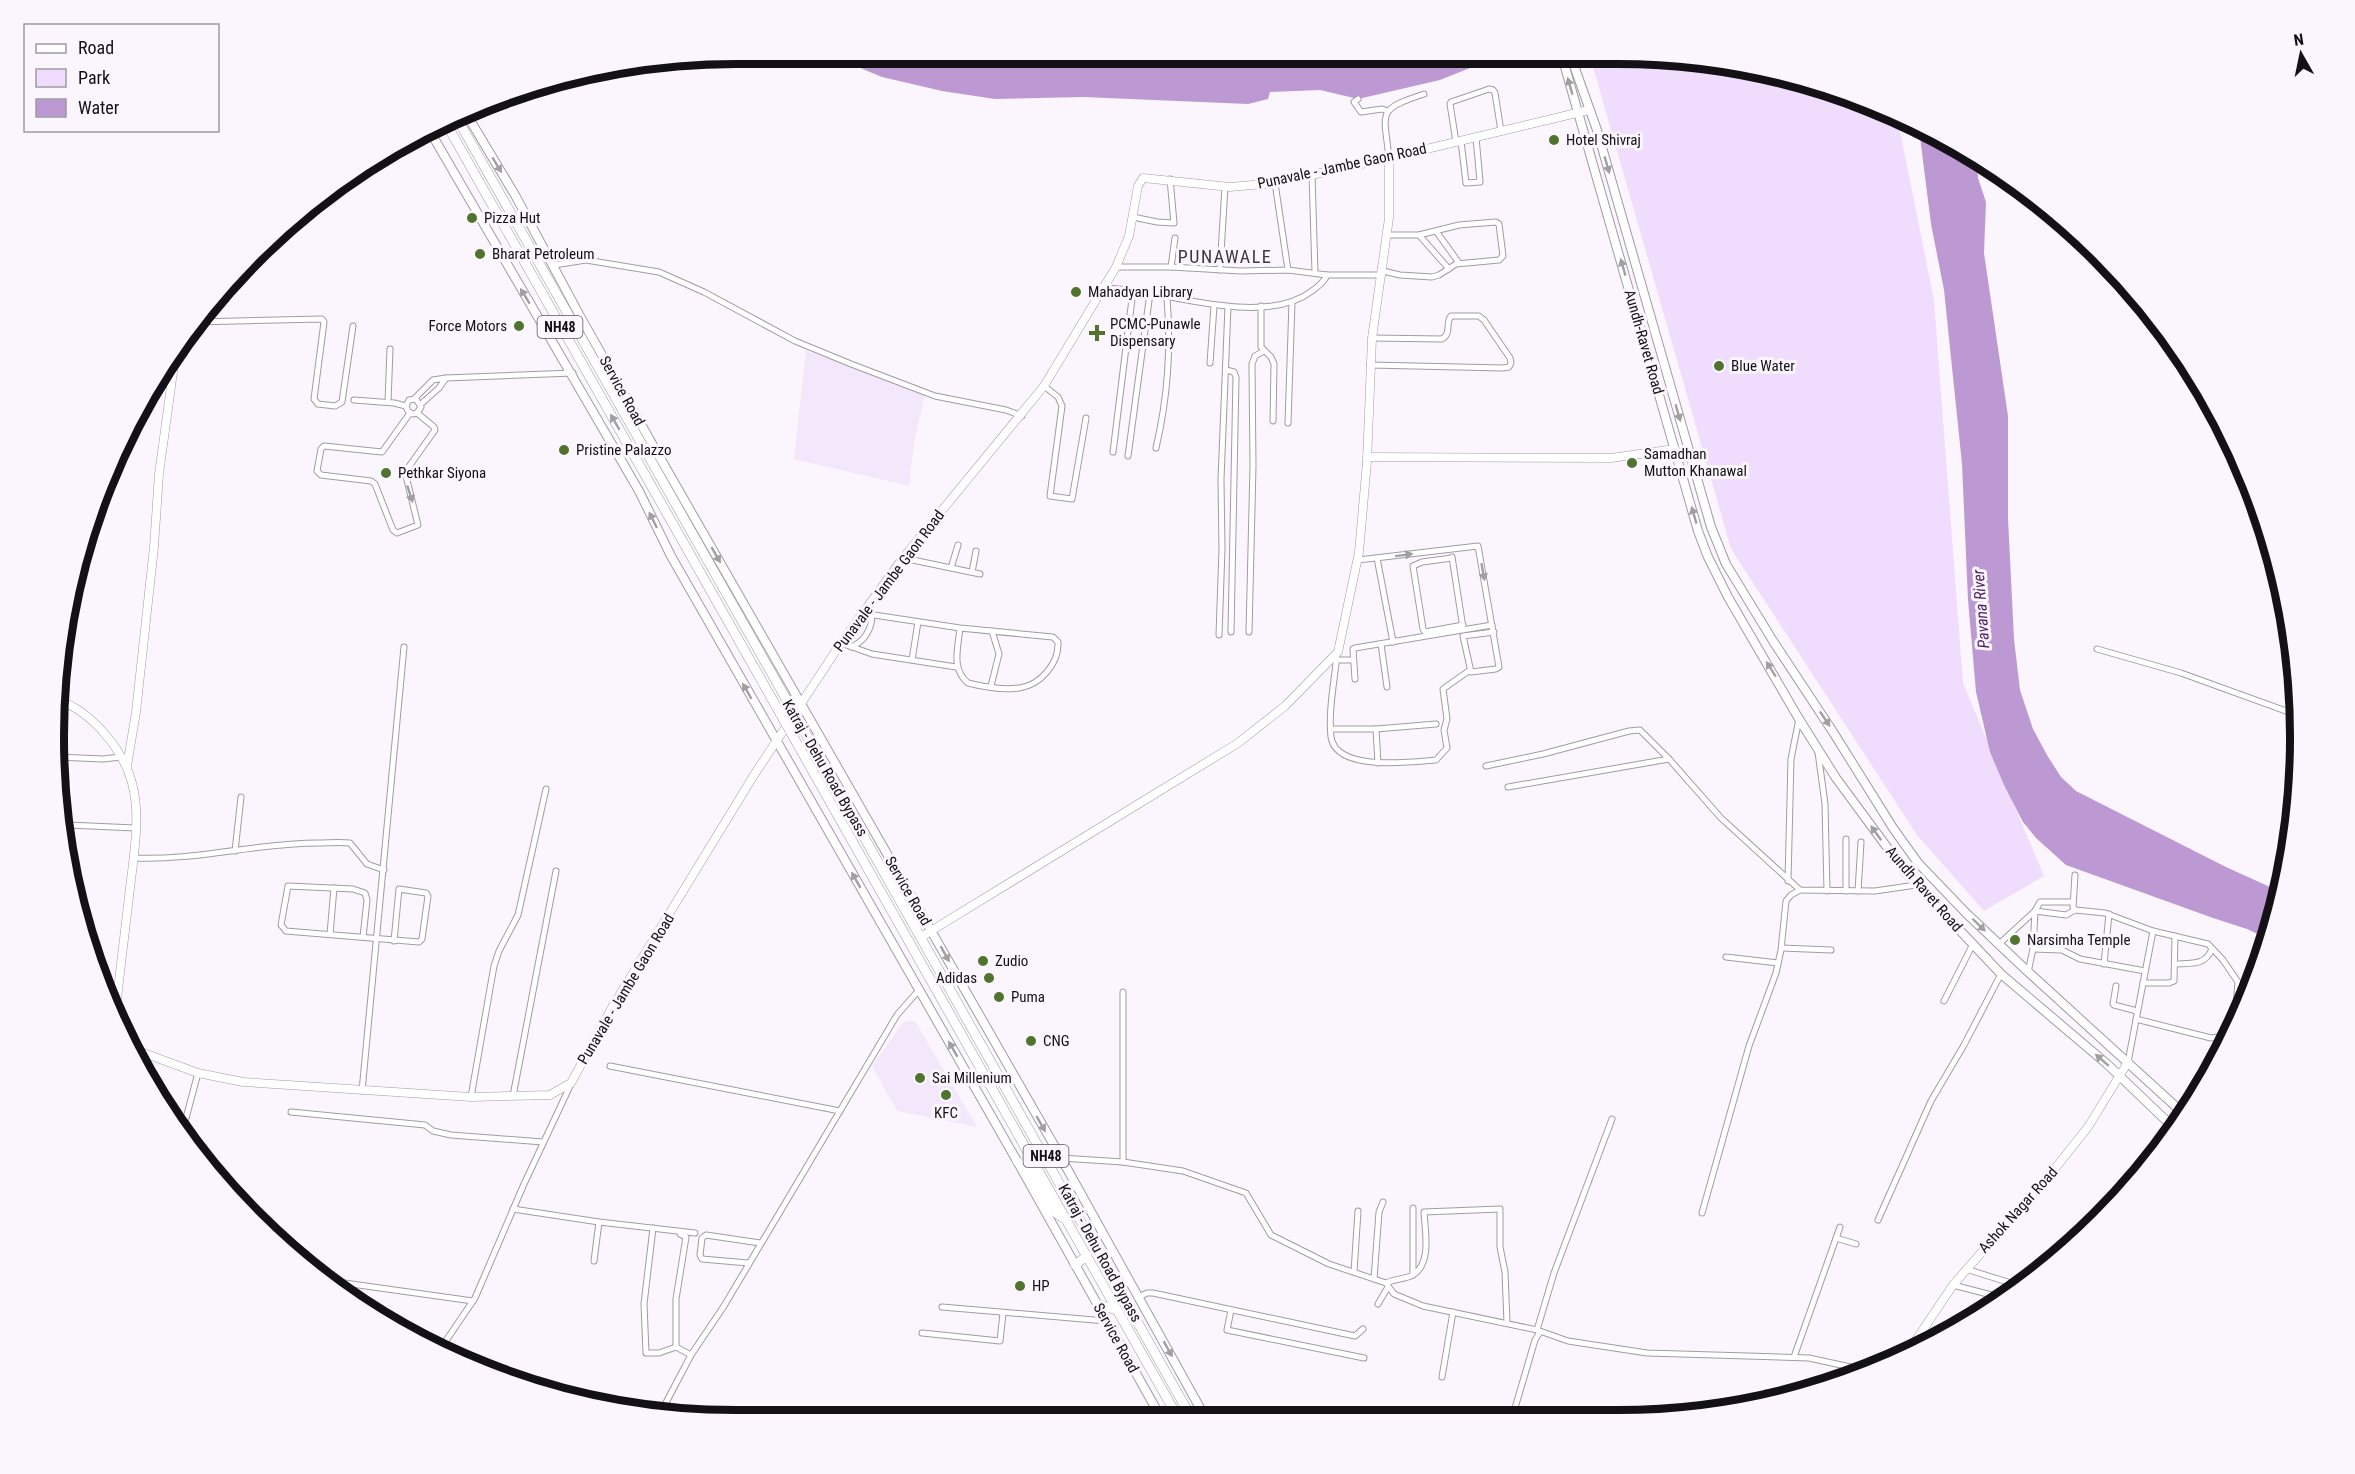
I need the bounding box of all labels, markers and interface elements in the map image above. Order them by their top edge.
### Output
legend [24,24,219,132]
north arrow [2271,24,2331,84]
text: N [2292,30,2305,50]
text: Road [78,37,114,58]
text: Park [78,67,110,88]
one-way arrow [1565,77,1574,95]
text: Water [78,97,120,118]
place label: Hotel Shivraj [1566,131,1641,149]
marker: Hotel Shivraj [1547,133,1561,147]
street label: Punavale - Jambe Gaon Road [1256,139,1428,193]
one-way arrow [1603,156,1612,174]
one-way arrow [492,157,503,173]
place label: Pizza Hut [484,209,541,227]
marker: Pizza Hut [465,211,479,225]
place label: Bharat Petroleum [492,245,595,263]
district label: PUNAWALE [1178,246,1272,267]
marker: Bharat Petroleum [473,247,487,261]
one-way arrow [1618,258,1627,276]
place label: Mahadyan Library [1088,283,1193,301]
marker: Mahadyan Library [1069,285,1083,299]
one-way arrow [520,288,531,304]
street label: Aundh-Ravet Road [1620,288,1668,396]
place label: PCMC-Punawle Dispensary [1110,315,1201,350]
road number: NH48 [538,316,582,338]
place label: Force Motors [428,317,507,335]
marker: Force Motors [512,319,526,333]
marker: PCMC-Punawle Dispensary [1088,324,1106,342]
street label: Service Road [595,353,649,429]
place label: Blue Water [1731,357,1795,375]
marker: Blue Water [1712,359,1726,373]
one-way arrow [1674,404,1683,422]
one-way arrow [609,414,620,430]
place label: Pristine Palazzo [576,441,671,459]
marker: Pristine Palazzo [557,443,571,457]
place label: Samadhan Mutton Khanawal [1644,445,1747,480]
marker: Samadhan Mutton Khanawal [1625,456,1639,470]
place label: Pethkar Siyona [398,464,486,482]
marker: Pethkar Siyona [379,466,393,480]
one-way arrow [406,485,416,503]
one-way arrow [1689,506,1698,524]
street label: Punavale - Jambe Gaon Road [830,507,948,655]
one-way arrow [648,512,658,529]
one-way arrow [711,547,721,564]
one-way arrow [1395,550,1414,559]
one-way arrow [1479,563,1488,582]
water label: Pavana River [1969,568,1993,649]
one-way arrow [1766,661,1777,677]
one-way arrow [742,683,753,699]
street label: Katraj - Dehu Road Bypass [778,696,872,840]
one-way arrow [1819,711,1830,728]
one-way arrow [1870,825,1882,841]
street label: Aundh Ravet Road [1882,842,1966,936]
street label: Service Road [881,853,935,929]
one-way arrow [851,871,861,888]
street label: Punavale - Jambe Gaon Road [574,910,678,1068]
one-way arrow [1971,918,1986,932]
place label: Narsimha Temple [2027,931,2130,949]
marker: Narsimha Temple [2008,933,2022,947]
one-way arrow [940,946,950,963]
place label: Zudio [995,952,1028,970]
marker: Zudio [976,954,990,968]
place label: Adidas [936,969,977,987]
marker: Adidas [982,971,996,985]
place label: Puma [1011,988,1045,1006]
marker: Puma [992,990,1006,1004]
place label: CNG [1043,1032,1070,1050]
marker: CNG [1024,1034,1038,1048]
one-way arrow [948,1041,958,1058]
one-way arrow [2095,1054,2110,1067]
place label: Sai Millenium [932,1069,1012,1087]
marker: Sai Millenium [913,1071,927,1085]
marker: KFC [939,1088,953,1102]
place label: KFC [934,1104,958,1122]
one-way arrow [1036,1116,1047,1132]
road number: NH48 [1024,1145,1068,1167]
street label: Ashok Nagar Road [1975,1163,2061,1257]
street label: Katraj - Dehu Road Bypass [1055,1181,1146,1325]
place label: HP [1032,1277,1050,1295]
marker: HP [1013,1279,1027,1293]
street label: Service Road [1089,1300,1143,1376]
one-way arrow [1162,1341,1173,1357]

